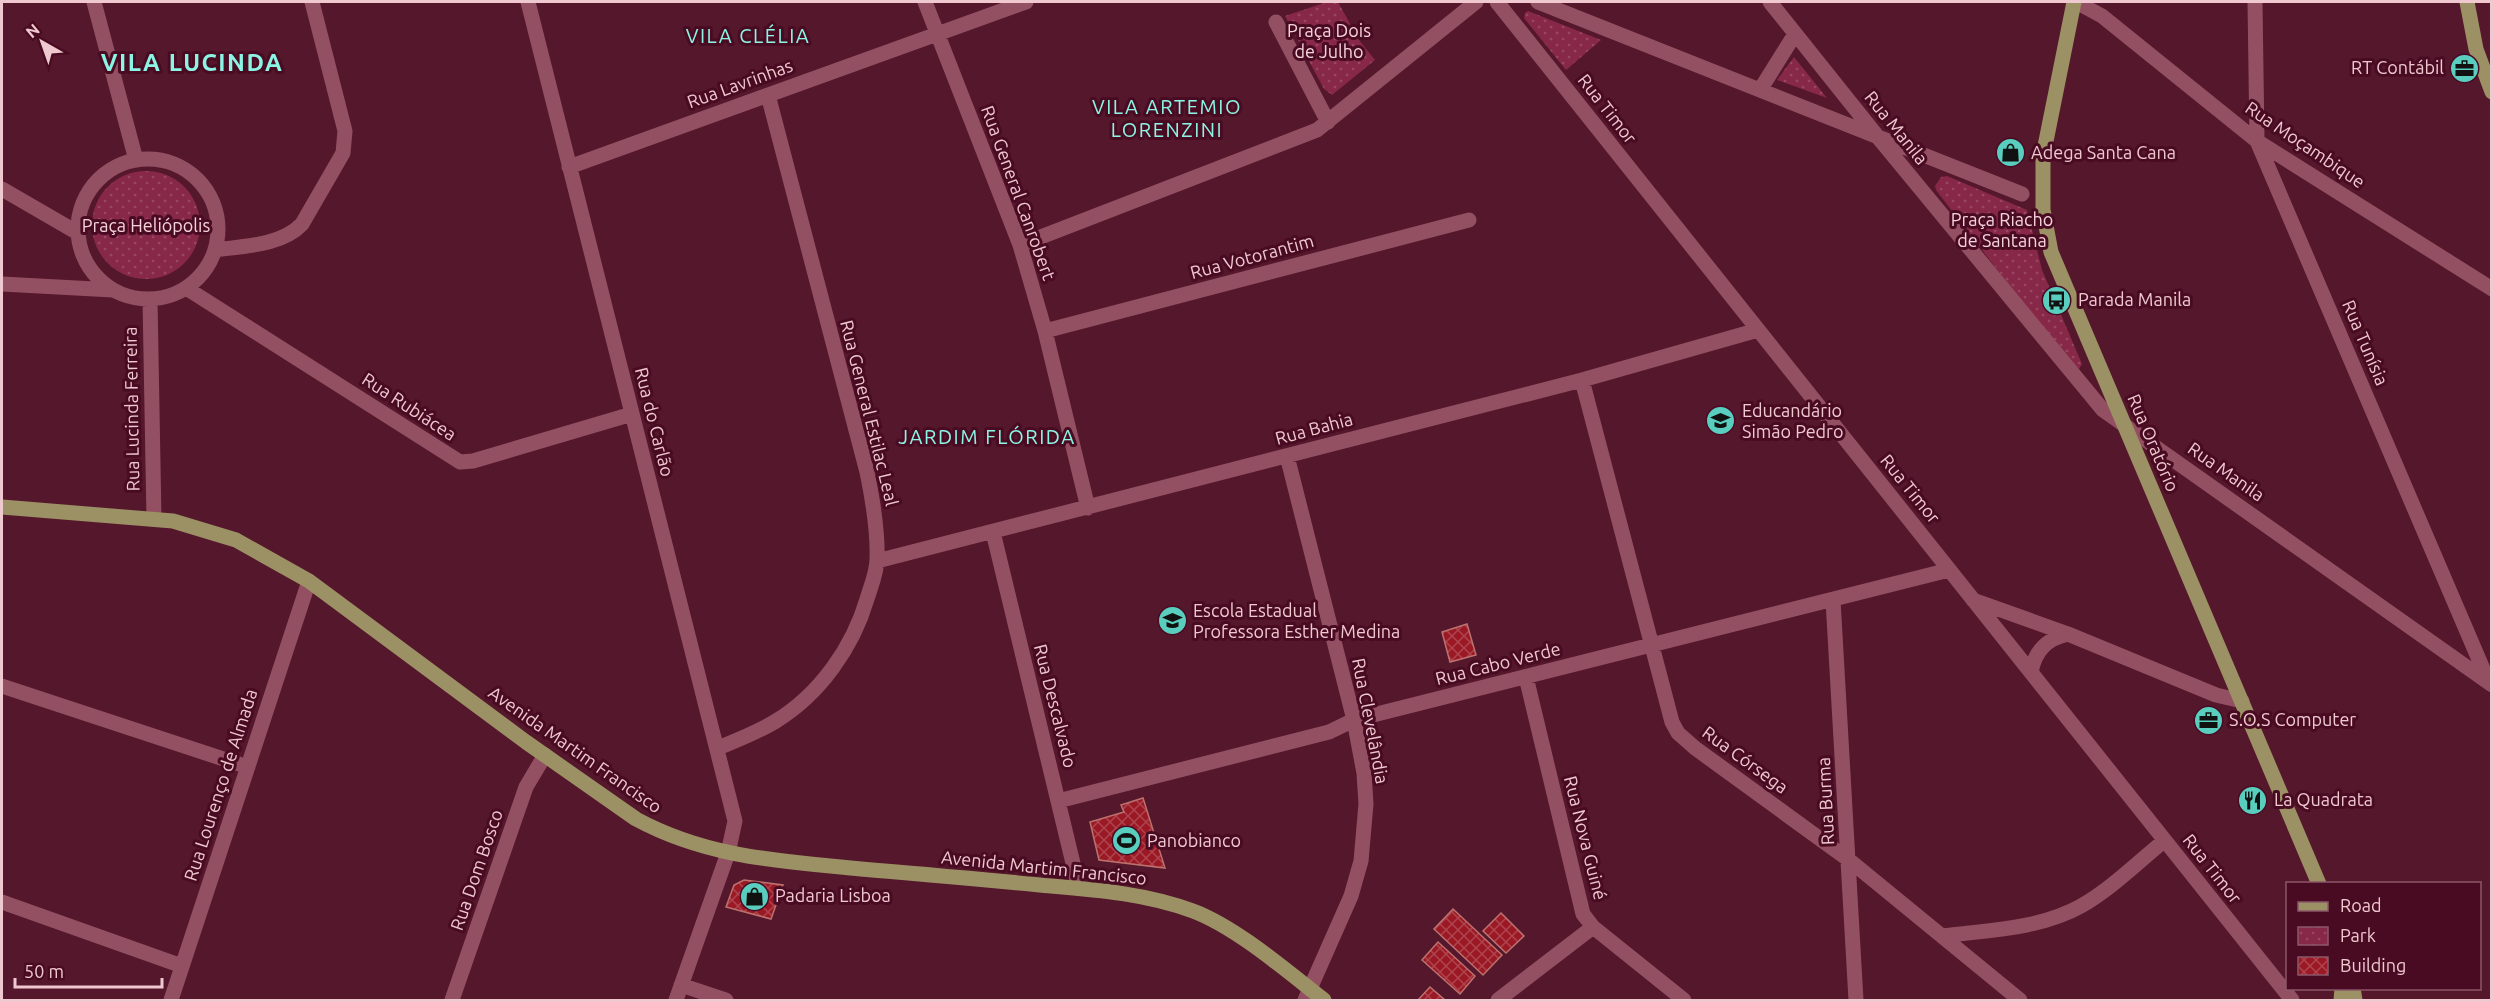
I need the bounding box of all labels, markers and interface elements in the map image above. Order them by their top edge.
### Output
north arrow [12,12,72,72]
text: N [22,20,43,41]
park label: Praça Dois de Julho [1287,20,1371,61]
district label: VILA CLÉLIA [686,24,810,47]
district label: VILA LUCINDA [101,49,283,76]
office icon: RT Contábil [2449,52,2481,84]
street label: Rua Lavrinhas [684,55,795,111]
place label: RT Contábil [2351,57,2444,77]
street label: Rua Timor [1575,70,1641,147]
street label: Rua Manila [1861,87,1932,168]
district label: VILA ARTEMIO LORENZINI [1092,95,1242,141]
street label: Rua Moçambique [2242,97,2369,192]
street label: Rua General Canrobert [978,103,1060,283]
shop icon: Adega Santa Cana [1994,137,2026,169]
place label: Adega Santa Cana [2031,142,2176,162]
park label: Praça Riacho de Santana [1951,209,2053,250]
park label: Praça Heliópolis [82,215,210,235]
street label: Rua Votorantim [1188,230,1316,282]
bus stop icon: Parada Manila [2041,284,2073,316]
place label: Parada Manila [2078,289,2191,309]
street label: Rua Tunísia [2339,297,2393,388]
street label: Rua General Estilac Leal [837,318,903,508]
street label: Rua Lucinda Ferreira [120,327,142,491]
street label: Rua do Carlão [632,365,678,478]
street label: Rua Rubiácea [359,368,460,444]
street label: Rua Oratório [2124,391,2183,494]
place label: Educandário Simão Pedro [1742,400,1843,441]
school or university icon: Educandário Simão Pedro [1705,405,1737,437]
street label: Rua Bahia [1273,408,1355,448]
district label: JARDIM FLÓRIDA [898,425,1076,448]
street label: Rua Manila [2185,438,2269,505]
street label: Rua Timor [1877,450,1945,527]
place label: Escola Estadual Professora Esther Medina [1193,600,1400,641]
school or university icon: Escola Estadual Professora Esther Medina [1156,605,1188,637]
street label: Rua Cabo Verde [1433,638,1562,688]
street label: Rua Descalvado [1031,642,1081,770]
street label: Rua Clevelândia [1349,656,1393,785]
street label: Avenida Martim Francisco [485,682,666,817]
street label: Rua Lourenço de Almada [180,686,261,883]
office icon: S.O.S Computer [2192,704,2224,736]
place label: S.O.S Computer [2229,709,2356,729]
street label: Rua Córsega [1699,722,1792,797]
street label: Rua Burma [1813,756,1837,846]
street label: Rua Nova Guiné [1561,774,1611,902]
restaurant icon: La Quadrata [2237,784,2269,816]
place label: La Quadrata [2274,789,2373,810]
street label: Rua Dom Bosco [446,807,506,933]
sports icon: Panobianco [1110,825,1142,857]
place label: Panobianco [1147,830,1241,850]
street label: Rua Timor [2180,830,2246,907]
street label: Avenida Martim Francisco [940,846,1148,888]
shop icon: Padaria Lisboa [738,880,770,912]
legend [2286,882,2481,990]
place label: Padaria Lisboa [775,885,891,905]
text: Road [2340,895,2382,915]
text: Park [2340,925,2376,945]
scale bar [15,951,162,989]
text: Building [2340,955,2406,975]
text: 50 m [24,961,64,981]

